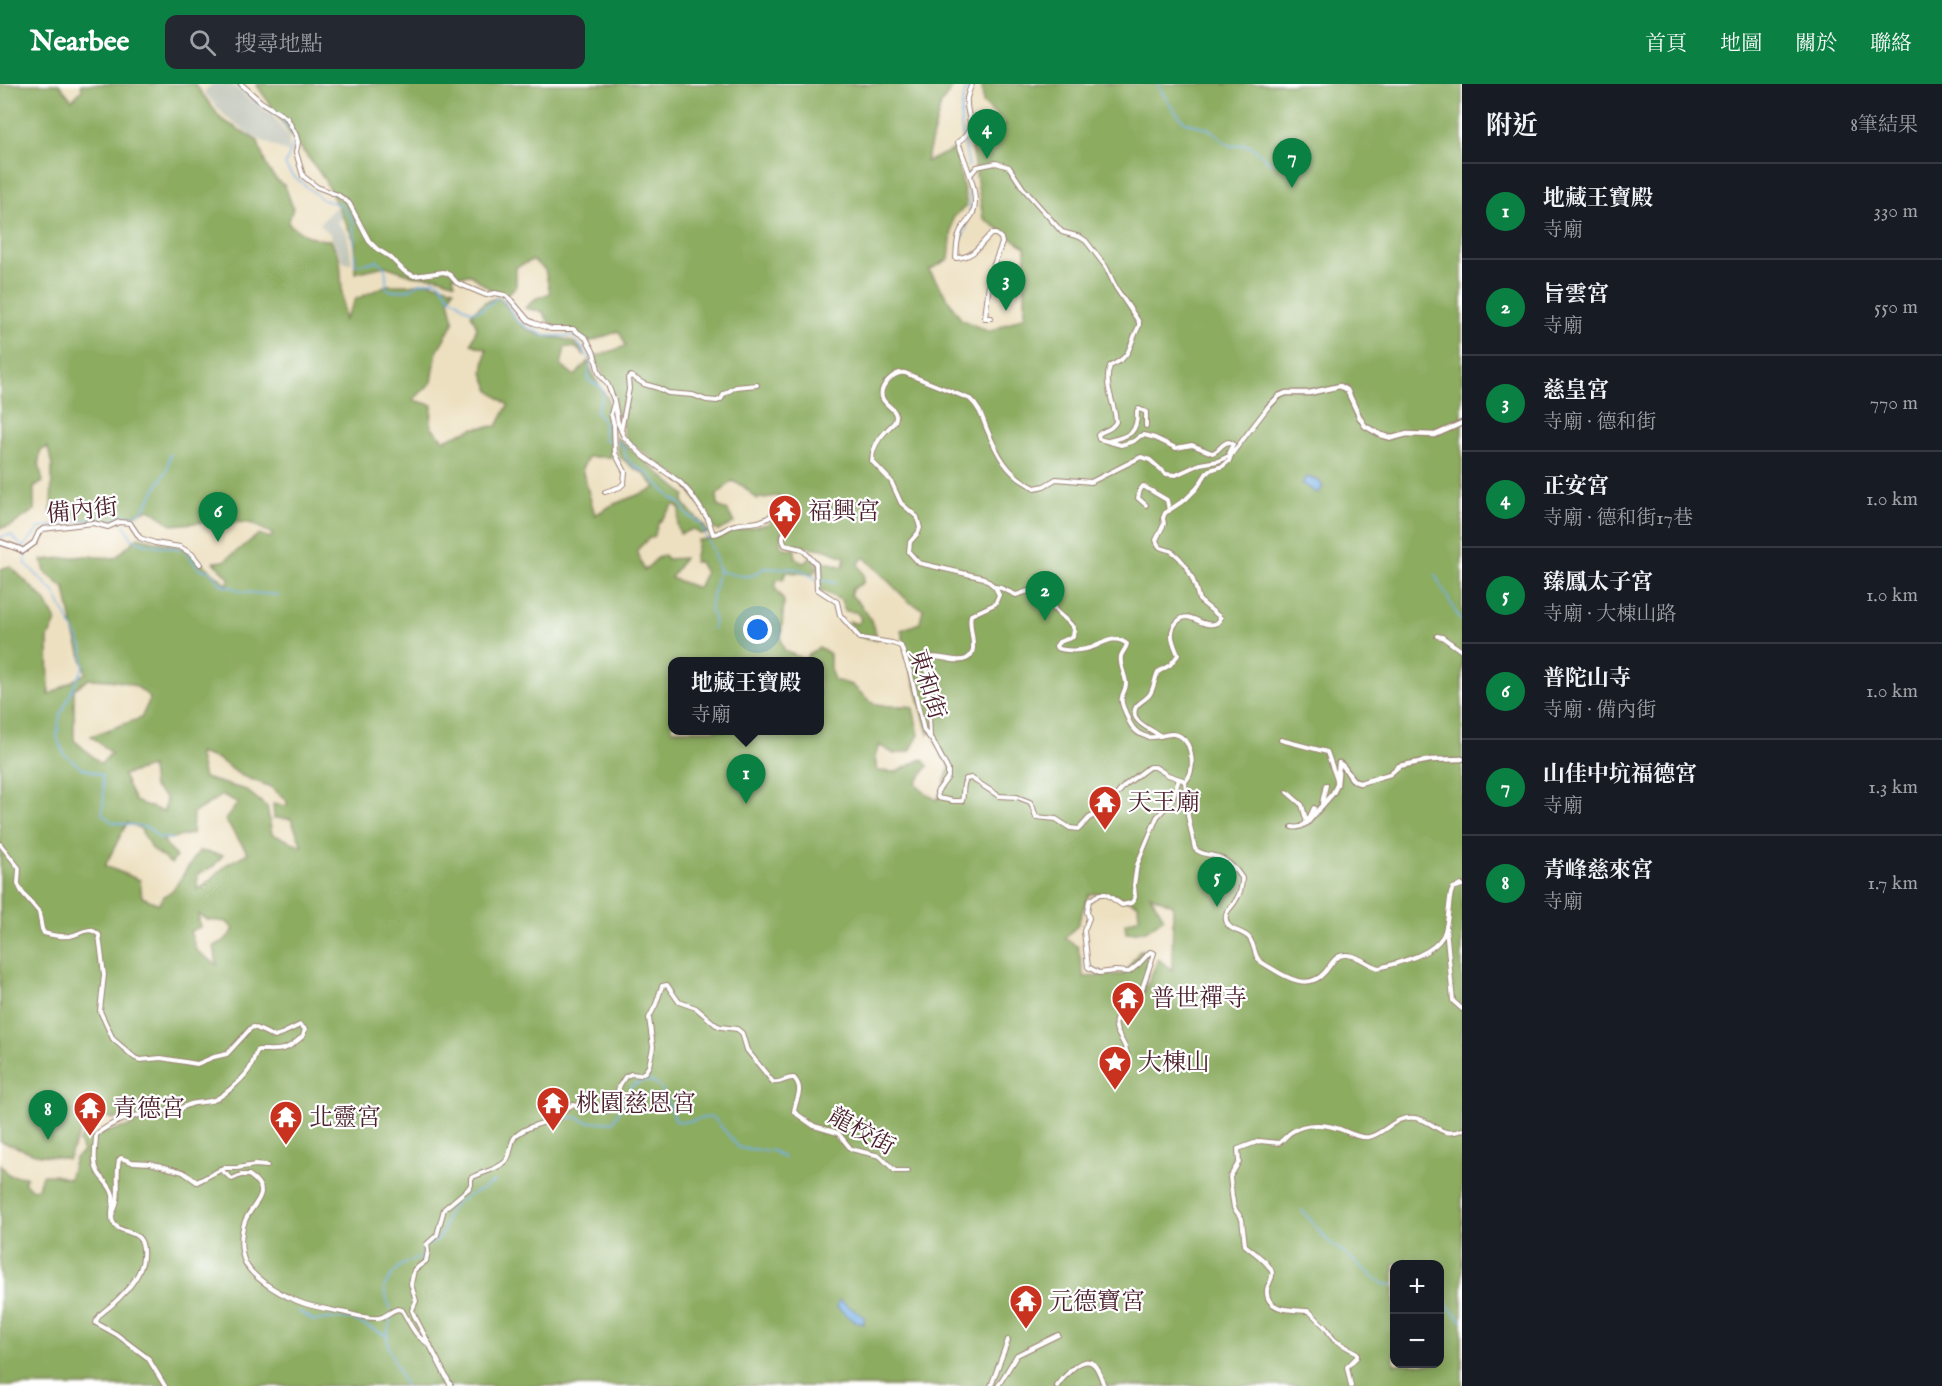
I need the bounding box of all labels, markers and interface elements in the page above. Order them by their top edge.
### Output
search box [165,15,585,69]
text: Nearbee [30,25,129,60]
icon: search [186,26,219,59]
text: 搜尋地點 [234,31,322,59]
text: 首頁 [1645,31,1687,58]
text: 地圖 [1720,31,1762,58]
text: 關於 [1795,31,1837,58]
text: 聯絡 [1870,31,1912,58]
pin: 4 [968,110,1006,159]
text: 附近 [1486,110,1538,143]
text: 8筆結果 [1850,113,1918,138]
pin: 7 [1272,138,1312,188]
text: 地藏王寶殿 [1543,185,1653,213]
text: 1 [1502,199,1509,224]
text: 330 m [1873,199,1918,224]
text: 寺廟 [1543,218,1583,243]
pin: 3 [986,262,1026,311]
text: 旨雲宮 [1543,281,1609,309]
text: 2 [1501,295,1510,320]
text: 550 m [1874,295,1918,320]
text: 寺廟 [1543,314,1583,339]
text: 慈皇宮 [1543,377,1609,405]
text: 3 [1502,391,1509,416]
text: 770 m [1870,391,1918,416]
text: 寺廟 · 德和街 [1543,410,1656,435]
text: 正安宮 [1543,473,1609,501]
text: 4 [1501,487,1510,512]
text: 1.0 km [1866,487,1918,512]
street label: 備內街 [45,492,120,531]
pin: 6 [198,492,238,542]
temple icon: 福興宮 [767,493,803,540]
place label: 福興宮 [808,497,880,528]
text: 寺廟 · 德和街17巷 [1543,506,1693,531]
text: 臻鳳太子宮 [1543,569,1653,597]
pin: 2 [1026,572,1064,621]
text: 5 [1502,583,1509,608]
text: 1.0 km [1866,583,1918,608]
text: 寺廟 · 大棟山路 [1543,602,1676,627]
your location [743,615,772,644]
street label: 東和街 [901,645,952,723]
popup [668,657,824,735]
text: 普陀山寺 [1543,665,1631,693]
text: 地藏王寶殿 [691,670,801,698]
text: 6 [1501,679,1510,704]
text: 1.0 km [1866,679,1918,704]
text: 寺廟 · 備內街 [1543,698,1656,723]
text: 寺廟 [691,703,731,728]
pin: 1 [726,754,766,804]
text: 山佳中坑福德宮 [1543,761,1697,789]
text: 7 [1501,775,1510,800]
text: 1.3 km [1868,775,1918,800]
temple icon: 天王廟 [1087,784,1123,831]
place label: 天王廟 [1128,788,1200,819]
text: 寺廟 [1543,794,1583,819]
text: 青峰慈來宮 [1543,857,1653,885]
pin: 5 [1198,858,1236,907]
text: 8 [1502,871,1509,896]
text: 1.7 km [1867,871,1918,896]
text: 寺廟 [1543,890,1583,915]
temple icon: 普世禪寺 [1110,980,1146,1027]
place label: 普世禪寺 [1151,984,1247,1015]
place icon: 大棟山 [1097,1044,1133,1091]
place label: 大棟山 [1138,1048,1210,1079]
temple icon: 桃園慈恩宮 [535,1085,571,1132]
place label: 桃園慈恩宮 [576,1089,696,1120]
pin: 8 [28,1090,68,1140]
temple icon: 青德宮 [72,1090,108,1137]
place label: 青德宮 [113,1094,185,1125]
temple icon: 北靈宮 [268,1099,304,1146]
street label: 龍校街 [822,1101,900,1163]
place label: 北靈宮 [309,1103,381,1134]
map controls [1390,1260,1444,1368]
button: + [1390,1260,1444,1314]
temple icon: 元德寶宮 [1008,1283,1044,1330]
place label: 元德寶宮 [1049,1287,1145,1318]
button: − [1390,1314,1444,1368]

